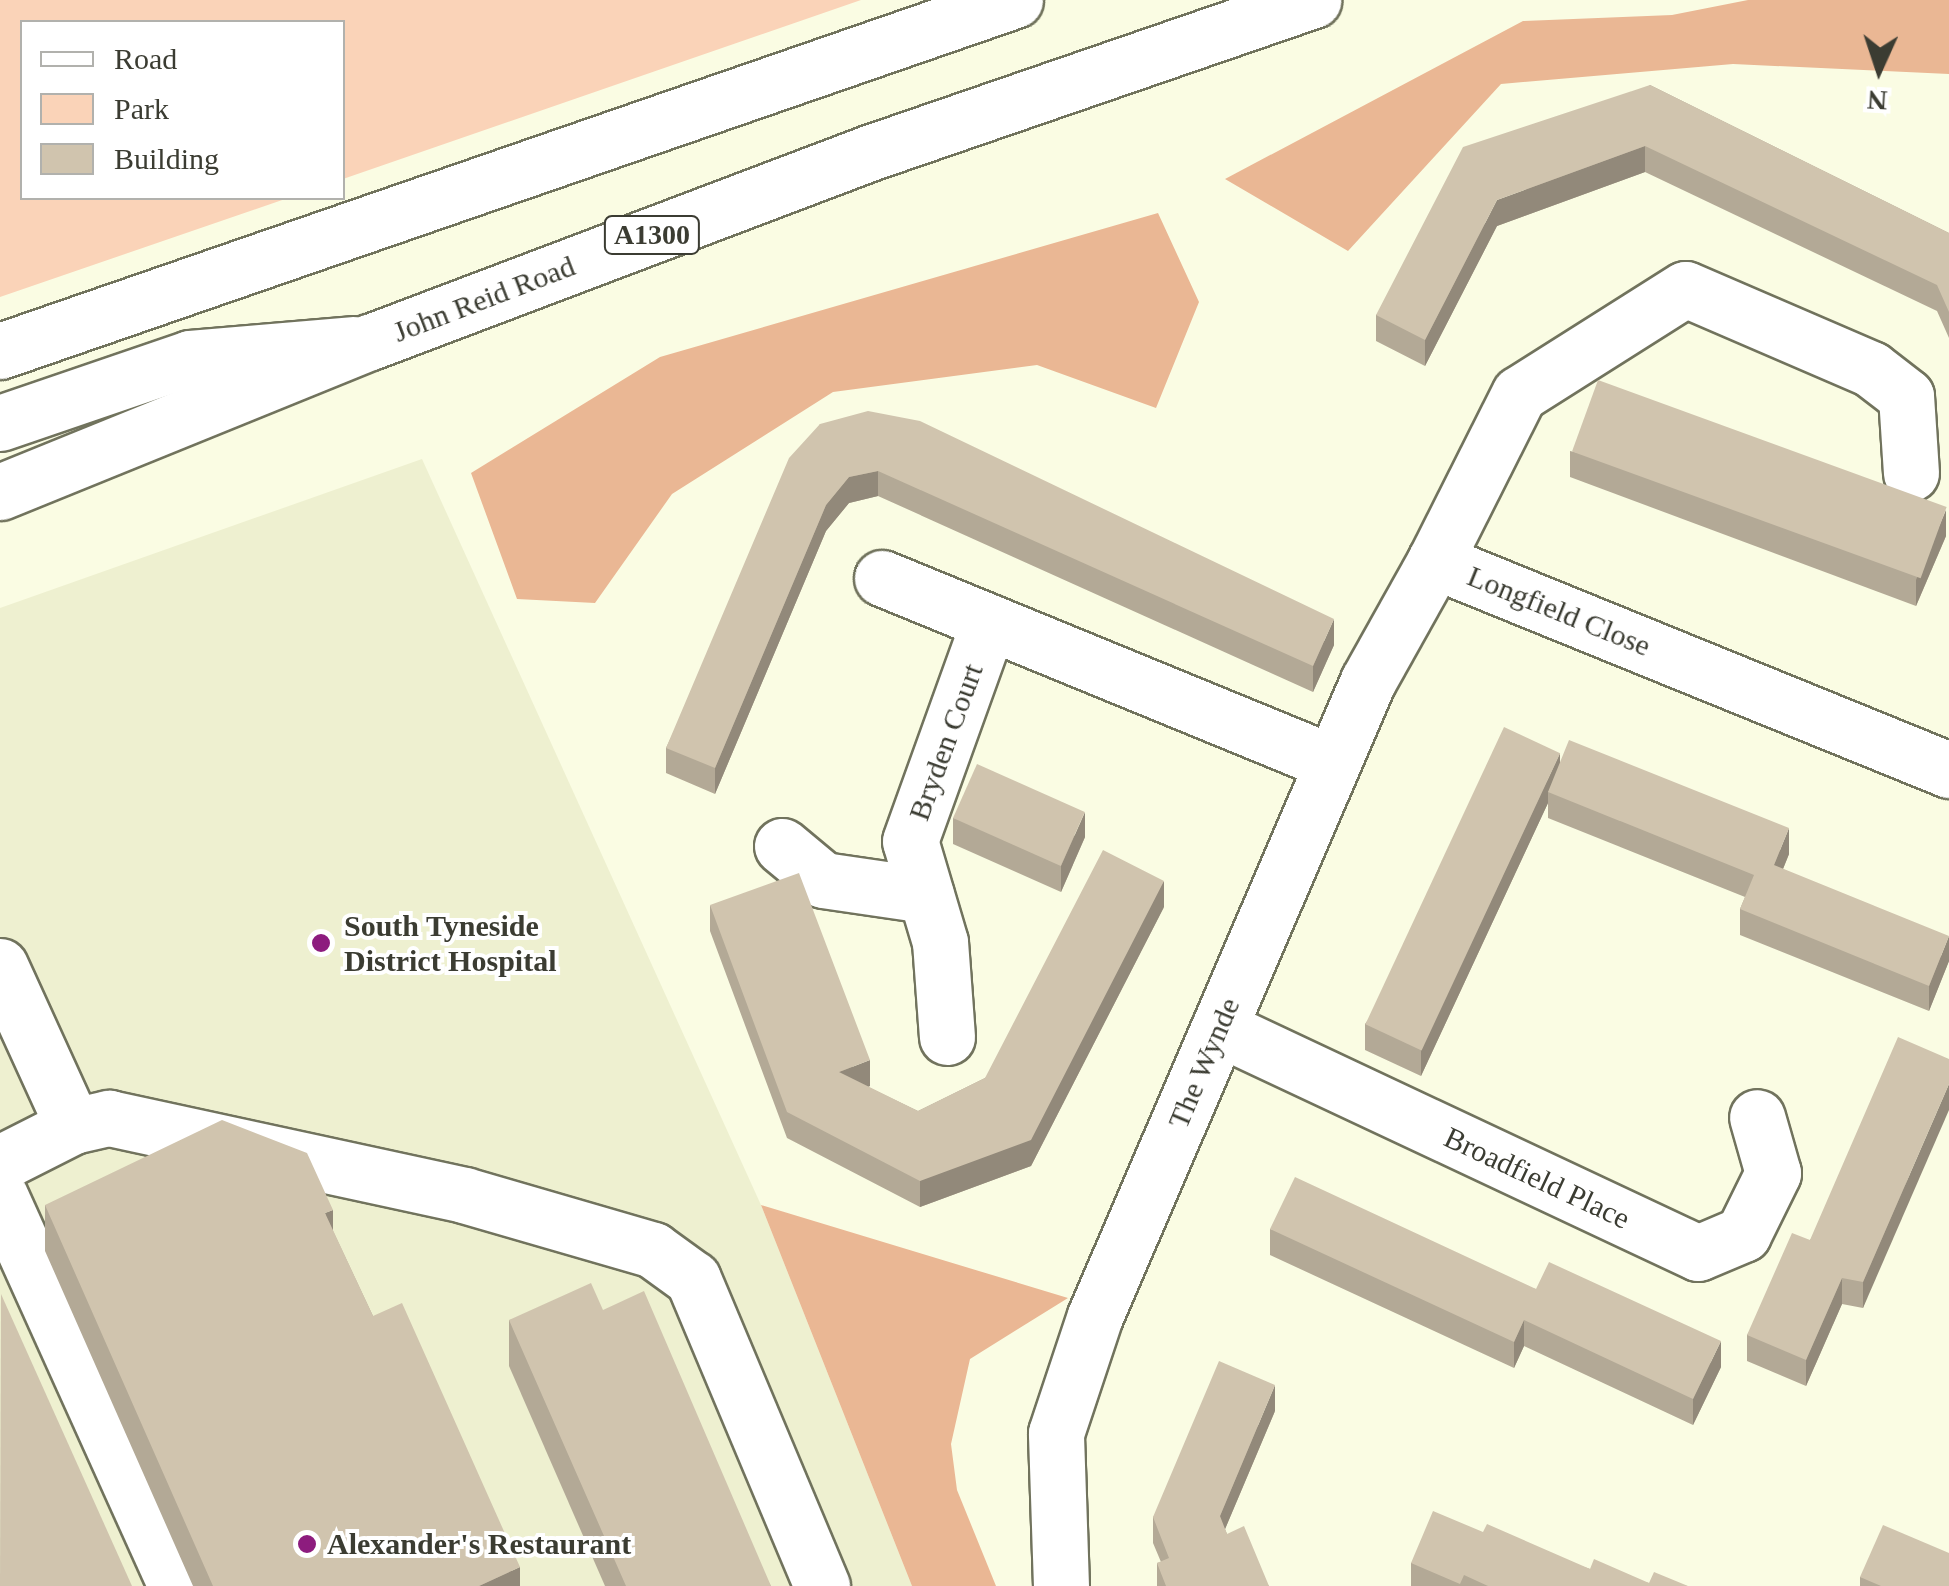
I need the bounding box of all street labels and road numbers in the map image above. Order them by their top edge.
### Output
road number: A1300 [602,212,702,258]
street label: John Reid Road [388,248,580,350]
street label: Longfield Close [1462,558,1656,664]
street label: Bryden Court [901,659,991,825]
street label: The Wynde [1160,992,1248,1134]
street label: Broadfield Place [1438,1119,1636,1237]

